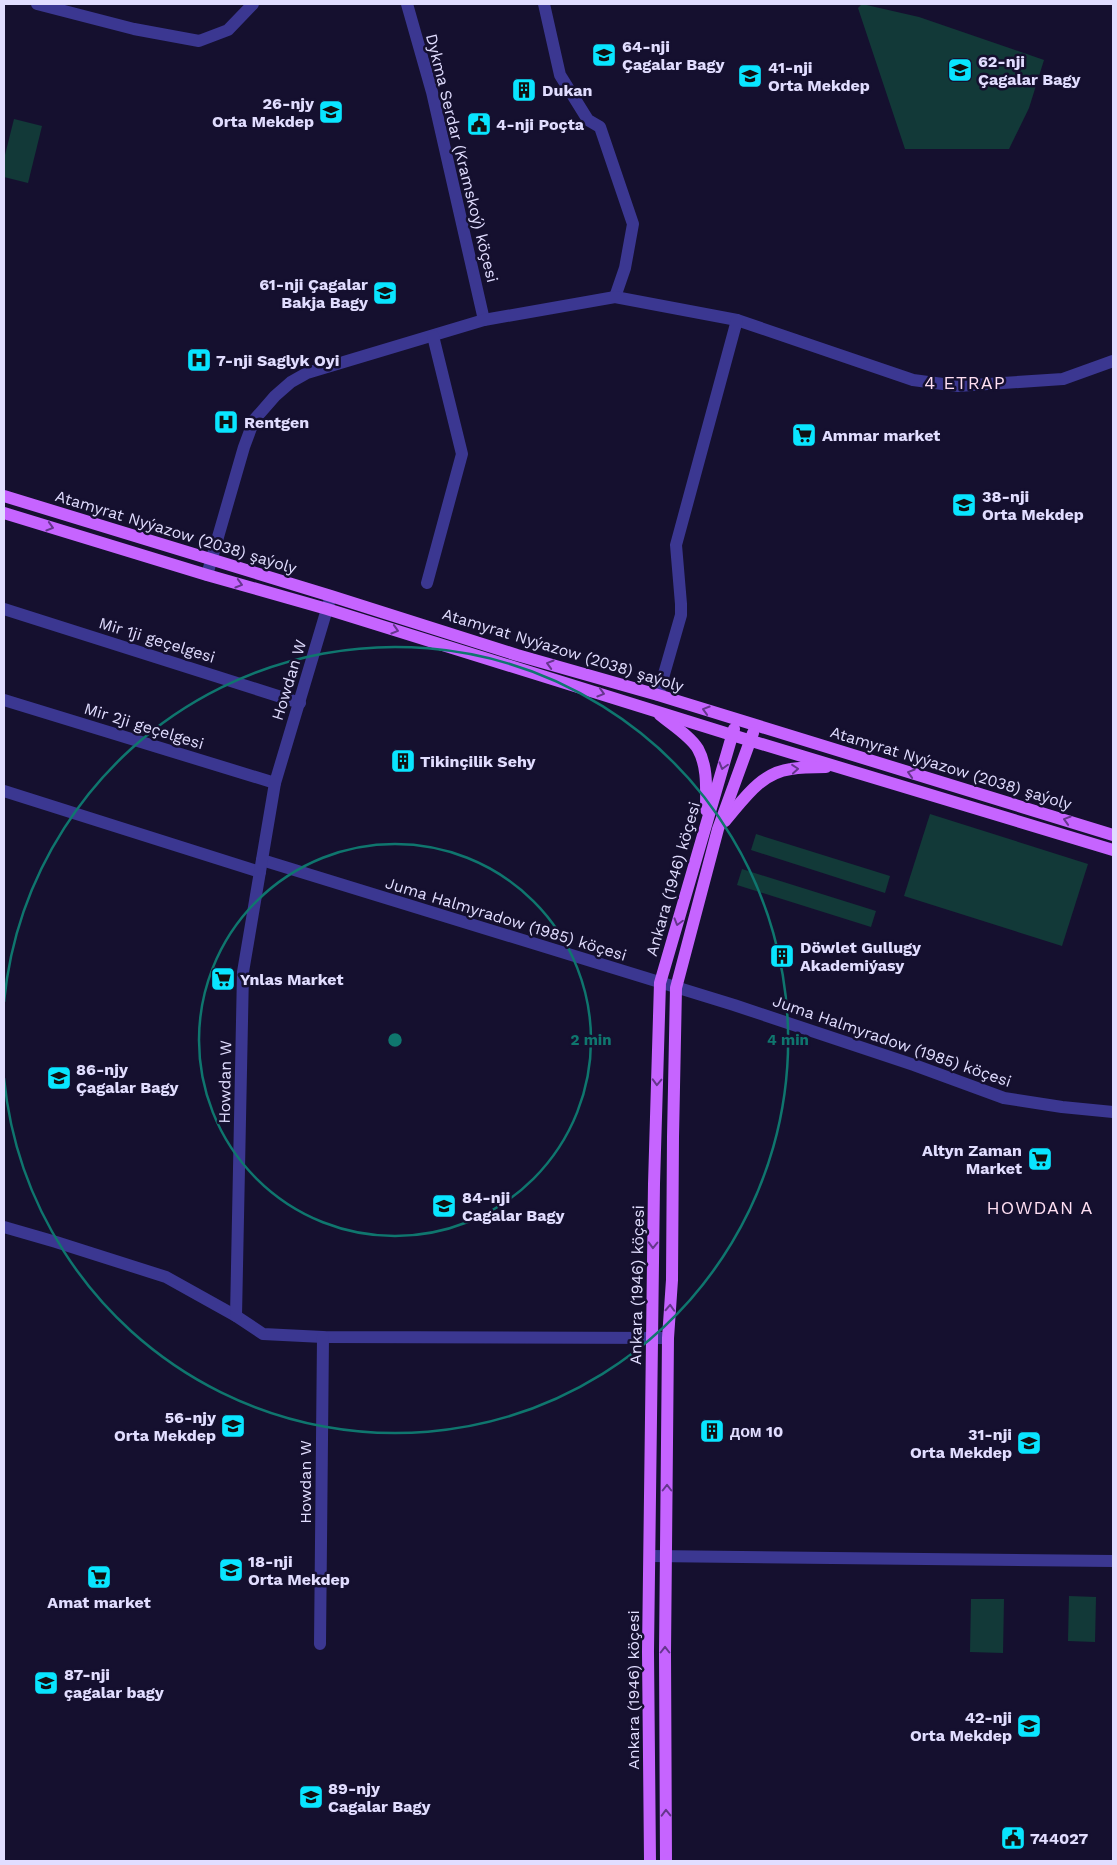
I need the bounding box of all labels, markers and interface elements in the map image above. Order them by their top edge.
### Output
street label: Dykma Serdar (Kramskoý) köçesi [422,32,502,284]
place label: 64-nji Çagalar Bagy [622,37,726,74]
school or university icon: 64-nji Çagalar Bagy [591,42,617,68]
place label: 62-nji Çagalar Bagy [978,52,1082,89]
school or university icon: 62-nji Çagalar Bagy [947,57,973,83]
place label: 41-nji Orta Mekdep [768,58,870,95]
school or university icon: 41-nji Orta Mekdep [737,63,763,89]
building icon: Dukan [511,77,537,103]
place label: Dukan [542,81,592,100]
place label: 26-njy Orta Mekdep [212,94,315,131]
school or university icon: 26-njy Orta Mekdep [318,99,344,125]
public building icon: 4-nji Poçta [466,111,492,137]
place label: 4-nji Poçta [496,115,585,134]
place label: 61-nji Çagalar Bakja Bagy [259,275,369,312]
school or university icon: 61-nji Çagalar Bakja Bagy [372,280,398,306]
hospital icon: 7-nji Saglyk Oyi [186,347,212,373]
place label: 7-nji Saglyk Oyi [216,351,339,370]
district label: 4 ETRAP [924,372,1006,393]
hospital icon: Rentgen [213,409,239,435]
place label: Rentgen [244,413,309,432]
supermarket icon: Ammar market [791,422,817,448]
place label: Ammar market [822,426,940,445]
street label: Atamyrat Nyýazow (2038) şaýoly [53,486,300,578]
place label: 38-nji Orta Mekdep [982,487,1084,524]
school or university icon: 38-nji Orta Mekdep [951,492,977,518]
one-way arrow [46,522,54,532]
one-way arrow [235,579,243,589]
street label: Atamyrat Nyýazow (2038) şaýoly [440,604,687,696]
street label: Mir 1ji geçelgesi [97,613,217,667]
one-way arrow [391,624,399,634]
street label: Howdan W [268,637,310,723]
one-way arrow [546,660,554,670]
one-way arrow [596,688,604,698]
street label: Mir 2ji geçelgesi [82,699,206,753]
one-way arrow [702,705,710,715]
street label: Atamyrat Nyýazow (2038) şaýoly [828,722,1075,814]
building icon: Tikinçilik Sehy [390,748,416,774]
place label: Tikinçilik Sehy [420,752,536,771]
one-way arrow [718,762,729,771]
one-way arrow [792,764,800,775]
one-way arrow [908,768,916,778]
street label: Ankara (1946) köçesi [642,800,704,958]
one-way arrow [1063,816,1071,826]
street label: Juma Halmyradow (1985) köçesi [383,873,629,965]
one-way arrow [673,918,683,926]
place label: Döwlet Gullugy Akademiýasy [800,938,922,975]
building icon: Döwlet Gullugy Akademiýasy [769,943,795,969]
supermarket icon: Ynlas Market [210,966,236,992]
place label: Ynlas Market [240,970,343,989]
street label: Juma Halmyradow (1985) köçesi [770,991,1014,1091]
centre of rings [386,1031,404,1049]
text: 2 min [570,1031,612,1049]
text: 4 min [767,1031,809,1049]
street label: Howdan W [215,1040,235,1124]
place label: 86-njy Çagalar Bagy [76,1060,180,1097]
school or university icon: 86-njy Çagalar Bagy [46,1065,72,1091]
one-way arrow [651,1078,662,1086]
place label: Altyn Zaman Market [922,1141,1022,1178]
supermarket icon: Altyn Zaman Market [1027,1146,1053,1172]
place label: 84-nji Cagalar Bagy [462,1188,566,1225]
school or university icon: 84-nji Cagalar Bagy [431,1193,457,1219]
district label: HOWDAN A [987,1197,1093,1218]
street label: Ankara (1946) köçesi [626,1205,648,1365]
one-way arrow [648,1241,658,1249]
one-way arrow [665,1303,676,1311]
place label: 56-njy Orta Mekdep [114,1408,217,1445]
school or university icon: 56-njy Orta Mekdep [220,1413,246,1439]
building icon: дом 10 [699,1418,725,1444]
place label: дом 10 [730,1422,783,1441]
place label: 31-nji Orta Mekdep [910,1425,1012,1462]
school or university icon: 31-nji Orta Mekdep [1016,1430,1042,1456]
street label: Howdan W [296,1440,315,1524]
one-way arrow [662,1483,672,1491]
place label: 18-nji Orta Mekdep [248,1552,350,1589]
school or university icon: 18-nji Orta Mekdep [218,1557,244,1583]
supermarket icon: Amat market [86,1564,112,1590]
place label: Amat market [47,1593,151,1612]
street label: Ankara (1946) köçesi [624,1610,643,1770]
one-way arrow [660,1646,671,1654]
place label: 87-nji çagalar bagy [64,1665,165,1702]
school or university icon: 87-nji çagalar bagy [33,1670,59,1696]
place label: 42-nji Orta Mekdep [910,1708,1012,1745]
school or university icon: 42-nji Orta Mekdep [1016,1713,1042,1739]
place label: 89-njy Cagalar Bagy [328,1779,432,1816]
school or university icon: 89-njy Cagalar Bagy [298,1784,324,1810]
one-way arrow [661,1808,671,1816]
public building icon: 744027 [1000,1825,1026,1851]
place label: 744027 [1030,1829,1089,1848]

